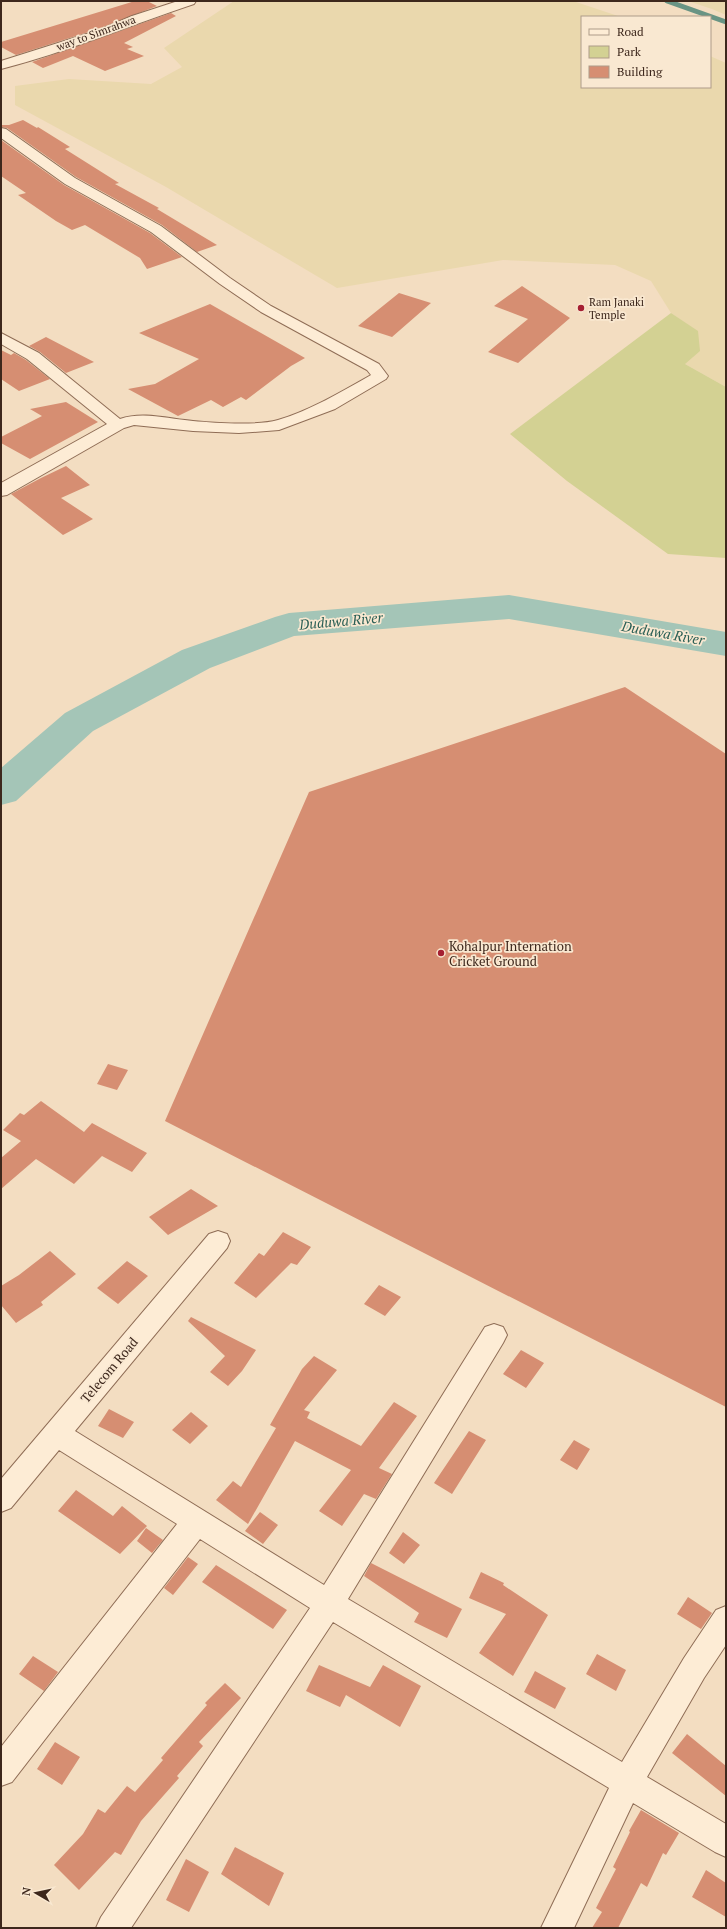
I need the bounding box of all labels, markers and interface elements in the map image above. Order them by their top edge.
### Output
street label: way to Simrahwa [54,12,138,54]
legend [581,16,711,88]
text: Road [617,24,644,39]
text: Park [617,44,642,59]
text: Building [617,64,663,79]
place label: Ram Janaki Temple [589,295,644,322]
marker: Ram Janaki Temple [576,303,586,313]
water label: Duduwa River [297,607,384,634]
water label: Duduwa River [619,616,707,649]
place label: Kohalpur Internation Cricket Ground [449,937,572,970]
marker: Kohalpur Internation Cricket Ground [436,948,446,958]
street label: Telecom Road [76,1333,142,1407]
north arrow [16,1873,56,1913]
text: N [19,1886,34,1897]

